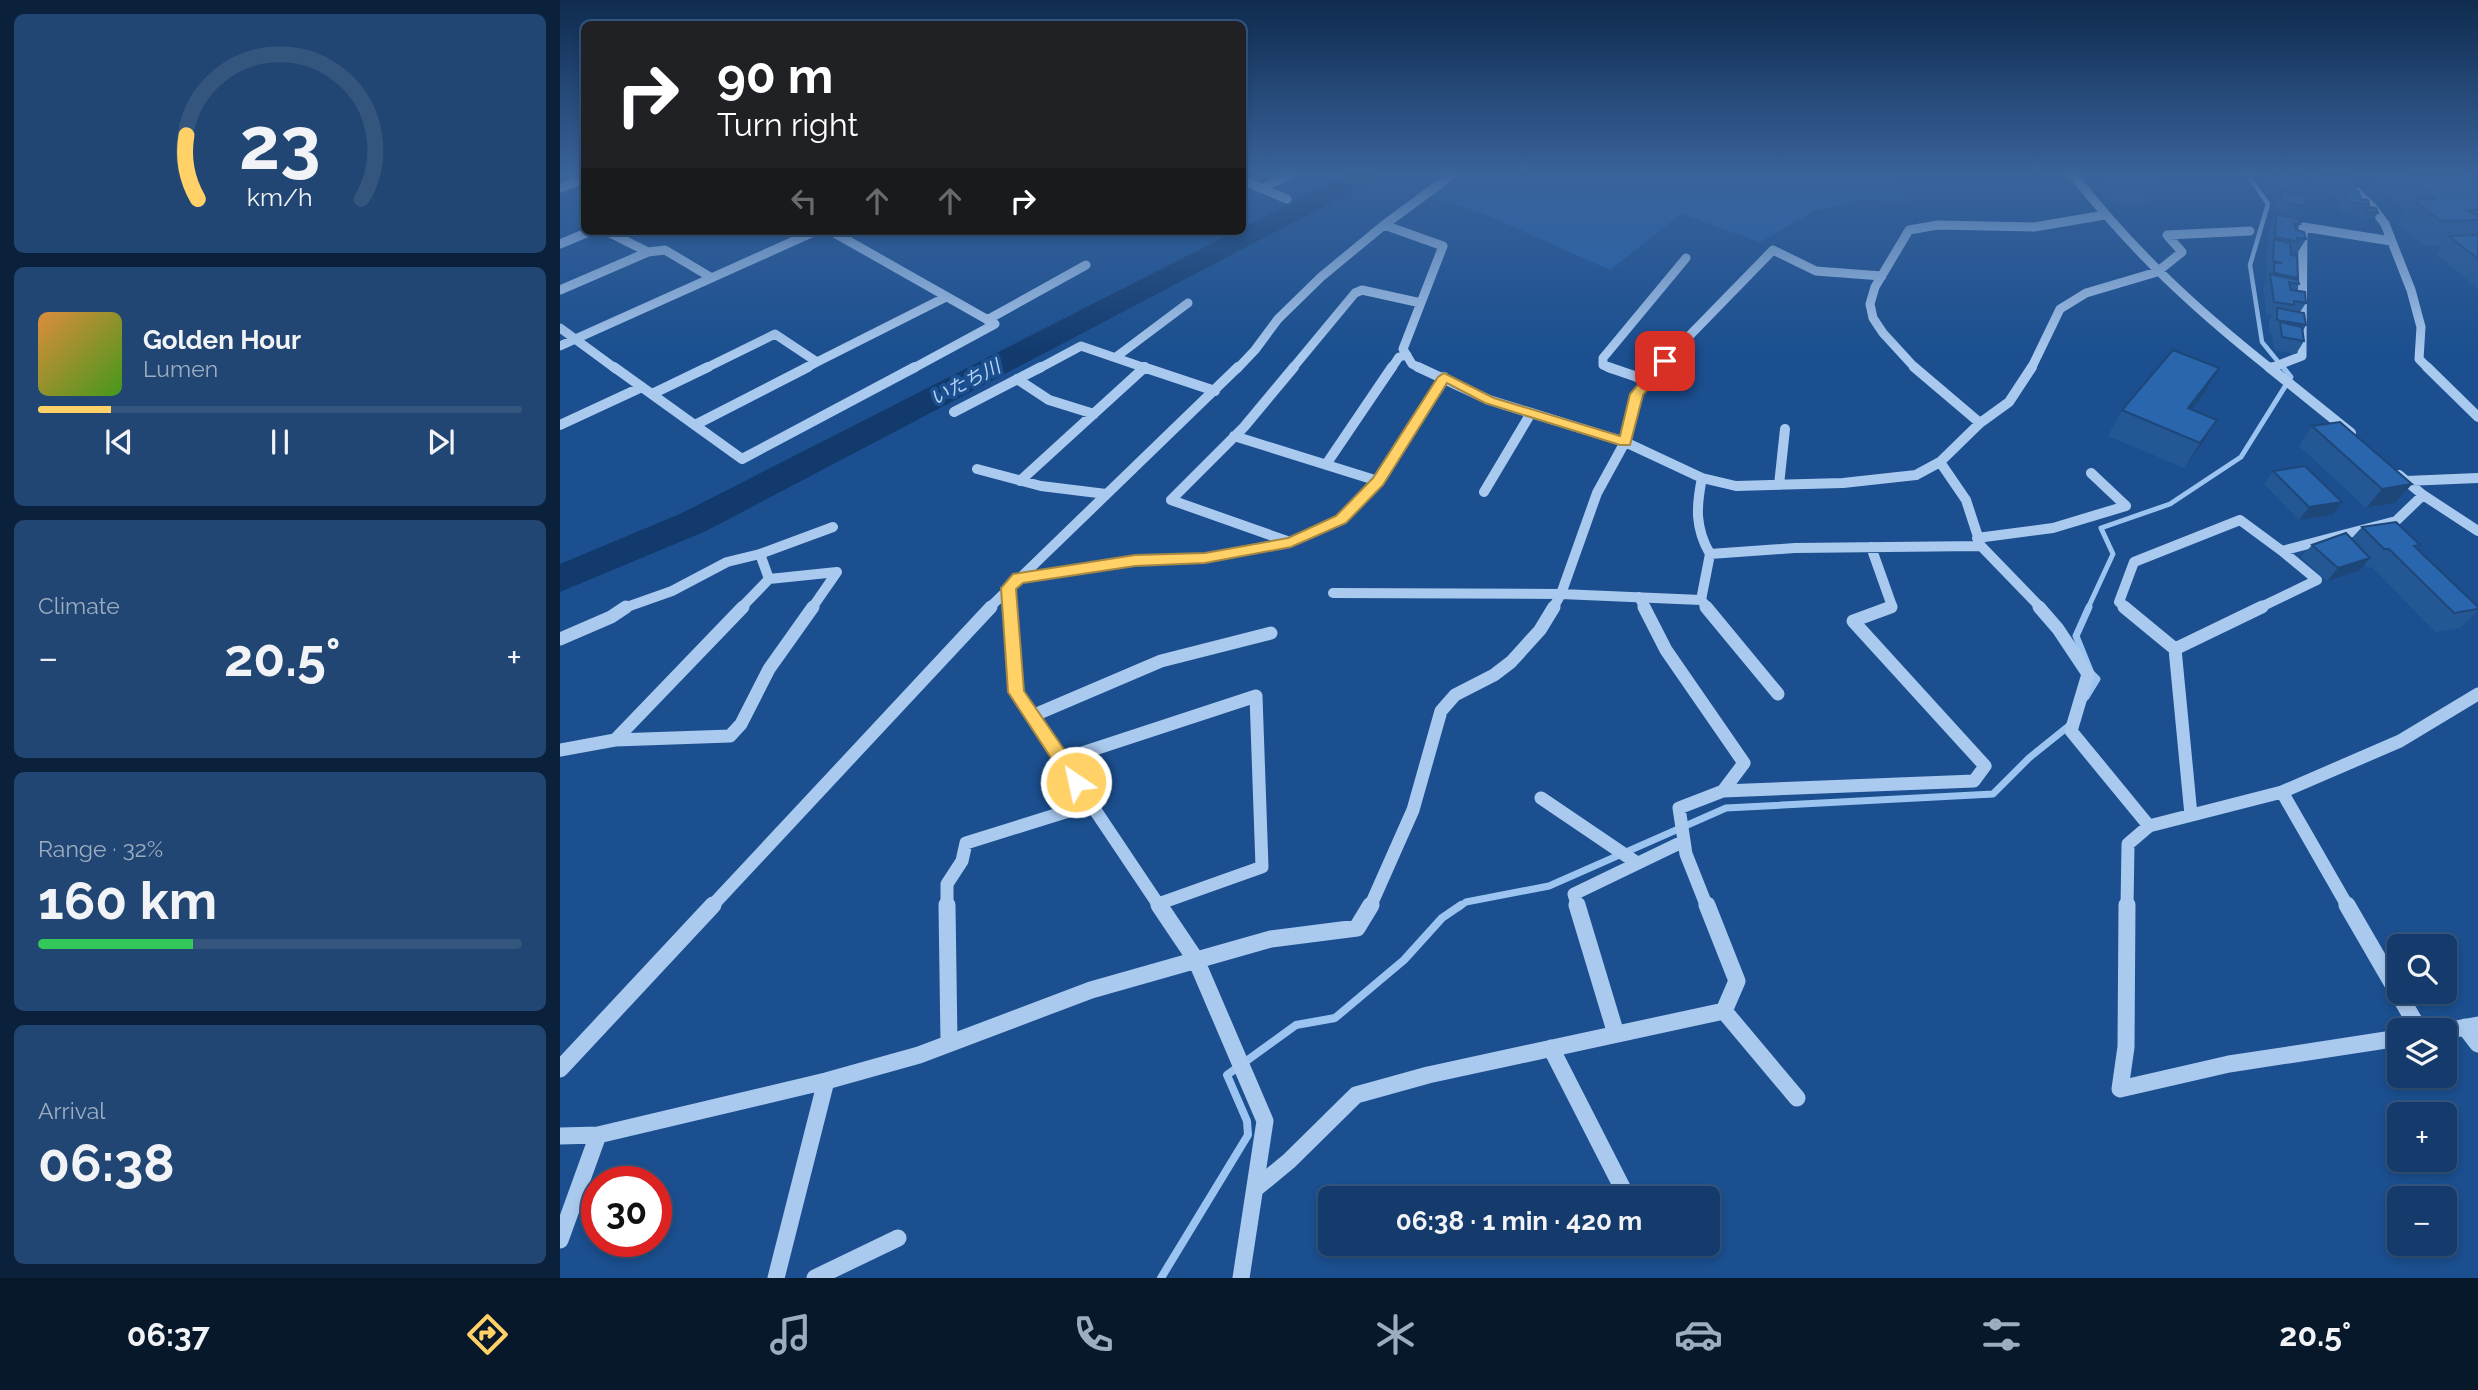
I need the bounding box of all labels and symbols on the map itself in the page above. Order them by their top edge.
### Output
pin [1635,331,1695,391]
water label: いたち川 [926,354,1006,409]
position arrow [1039,745,1113,819]
speed limit sign: 30 [581,1166,672,1257]

